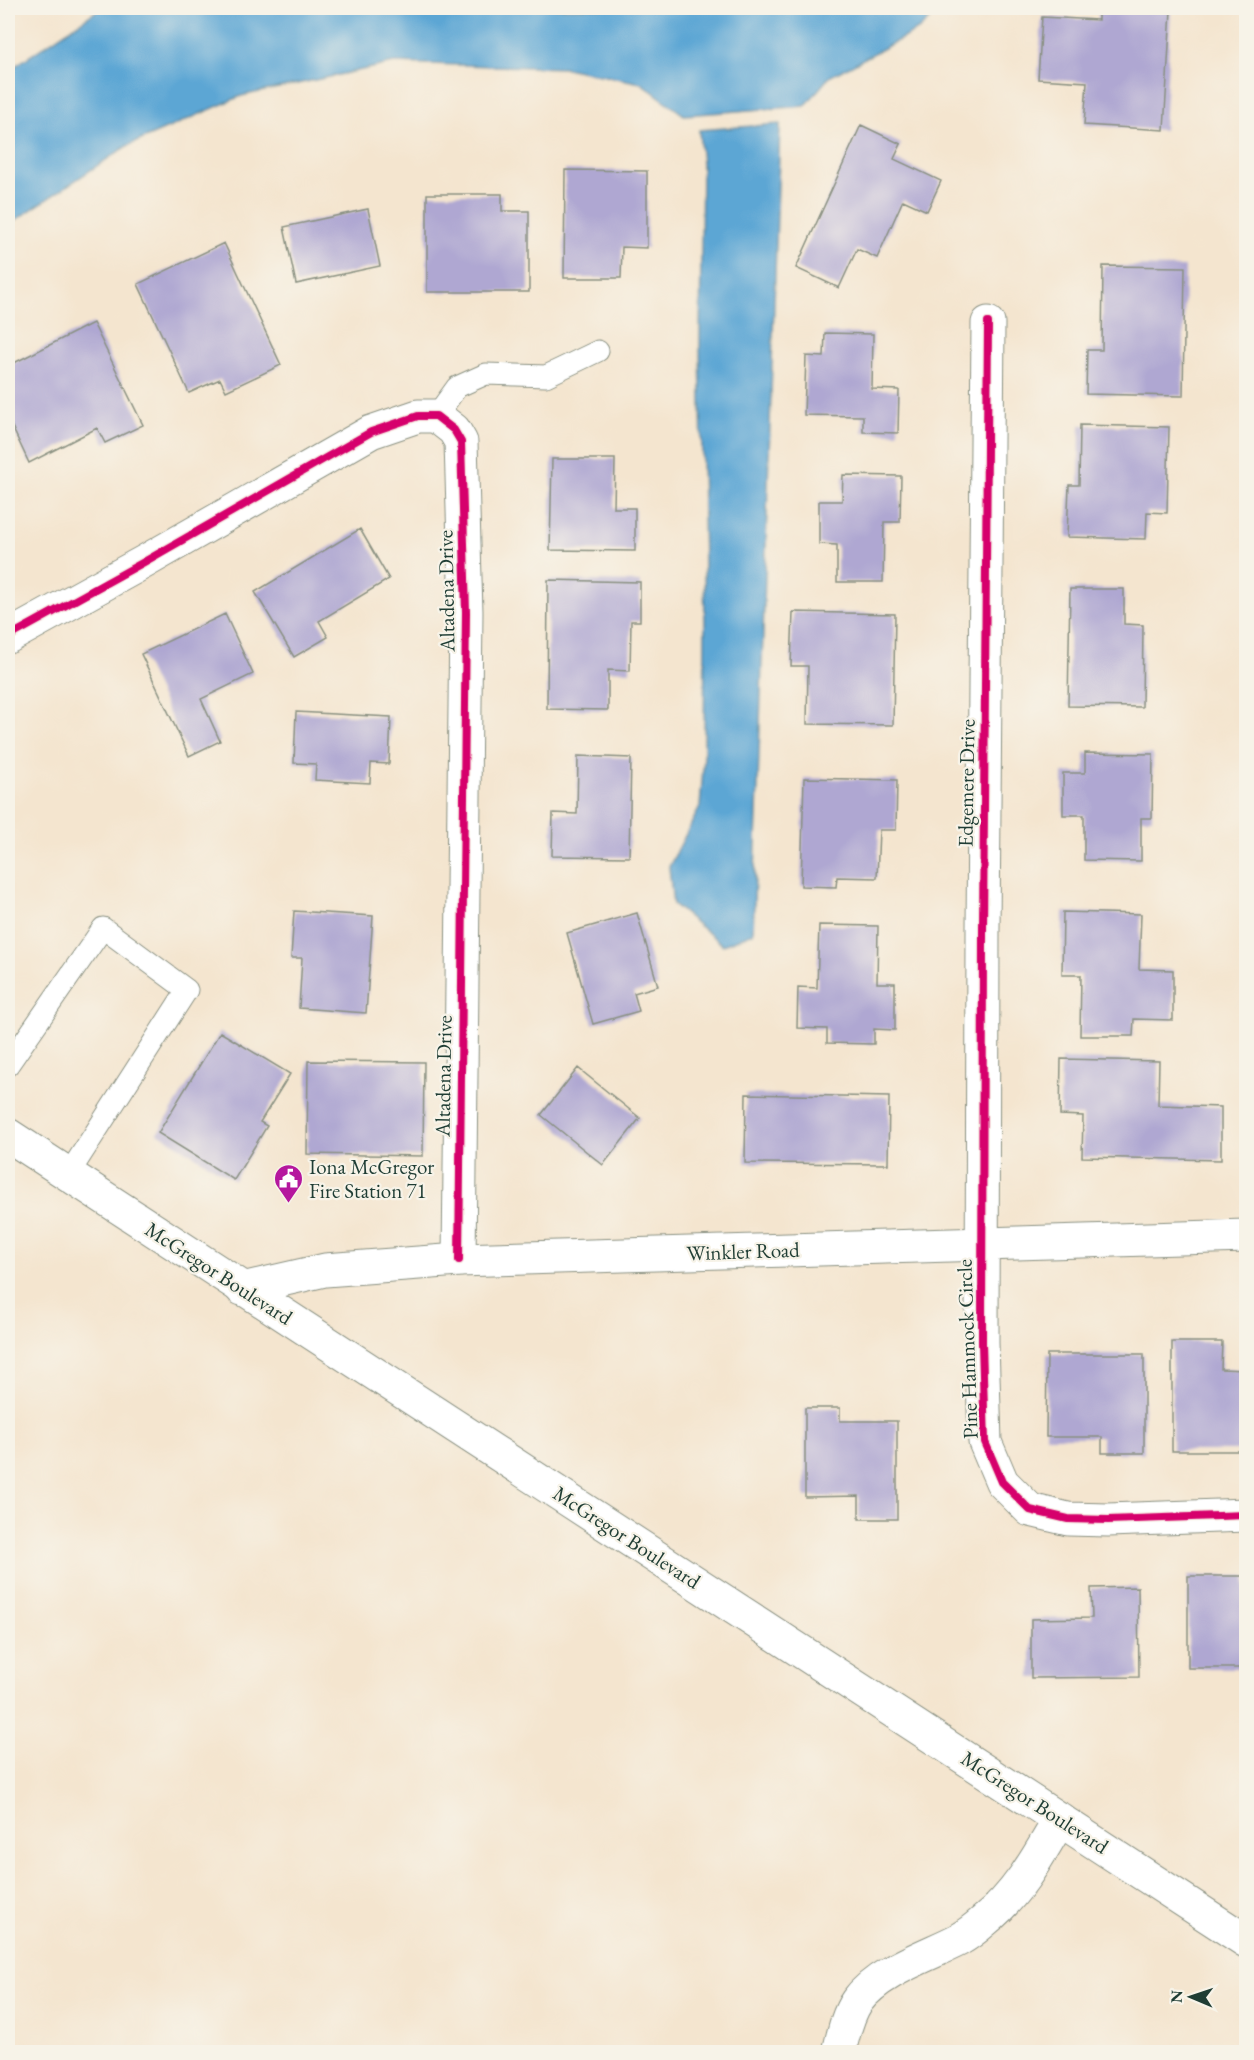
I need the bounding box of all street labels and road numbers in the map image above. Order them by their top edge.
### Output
street label: Altadena Drive [431,530,461,653]
street label: Edgemere Drive [951,719,981,847]
street label: Altadena Drive [428,1015,458,1138]
street label: McGregor Boulevard [140,1215,298,1331]
street label: Winkler Road [686,1236,800,1266]
street label: Pine Hammock Circle [950,1259,984,1439]
street label: McGregor Boulevard [548,1479,706,1595]
street label: McGregor Boulevard [956,1744,1114,1860]

